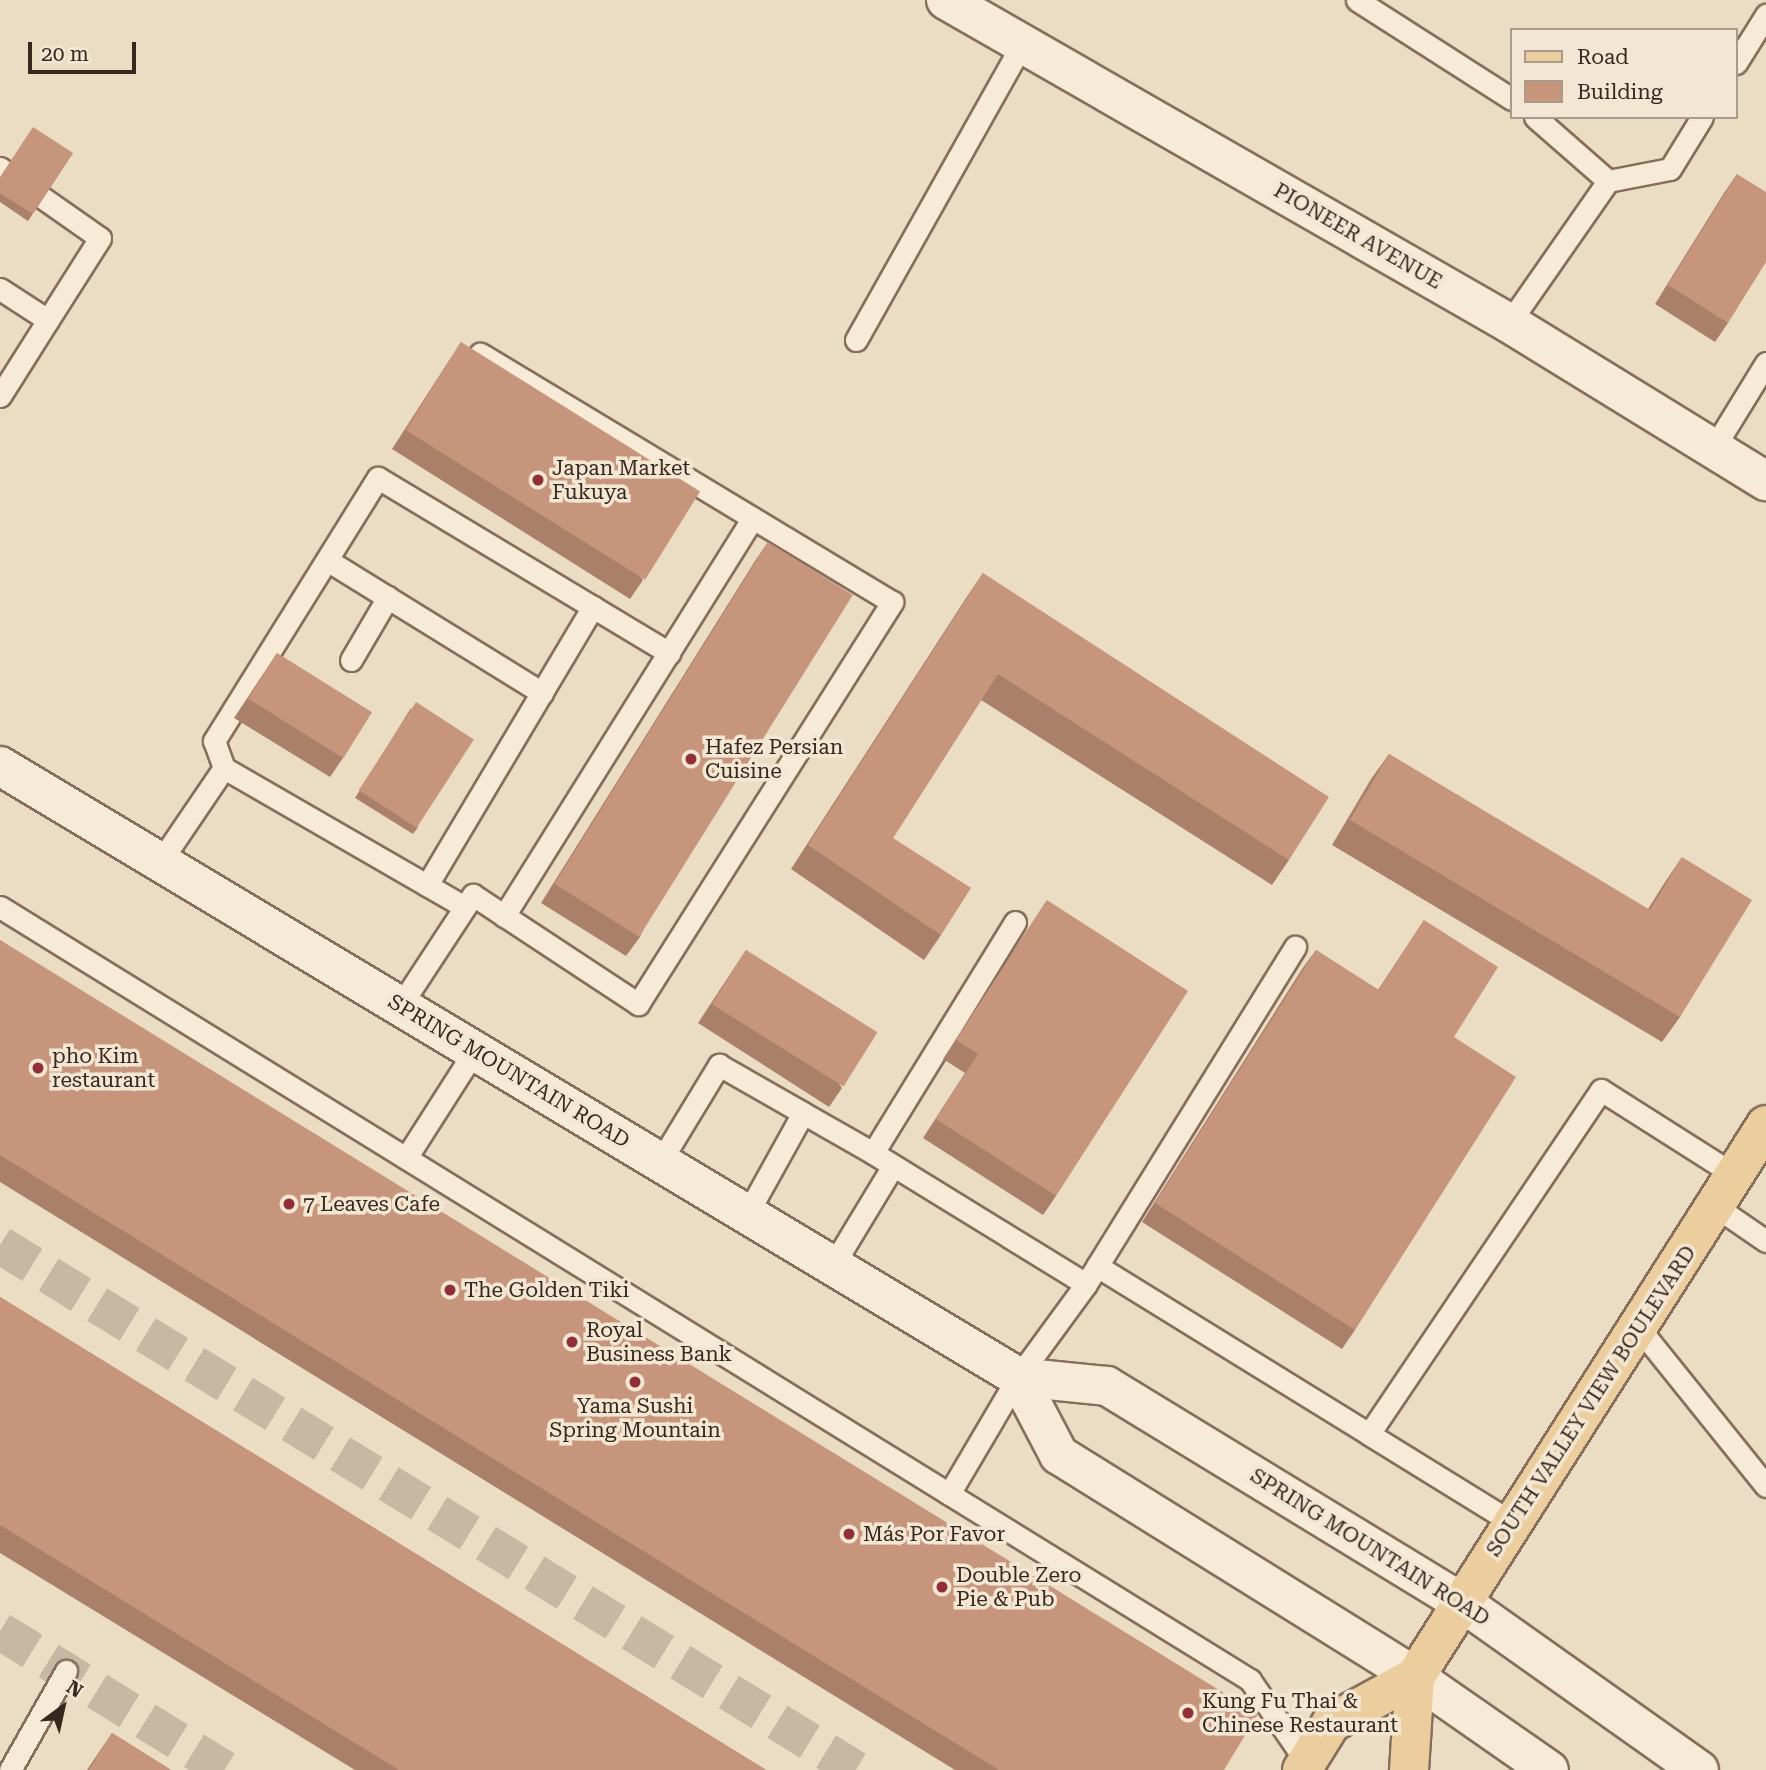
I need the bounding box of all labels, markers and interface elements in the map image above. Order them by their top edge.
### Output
scale bar [32,28,140,72]
legend [1510,28,1738,119]
text: 20 m [41,42,89,66]
text: Road [1577,45,1629,69]
text: Building [1577,80,1663,104]
street label: PIONEER AVENUE [1269,178,1447,294]
place label: Japan Market Fukuya [552,455,690,505]
marker: Japan Market Fukuya [530,472,546,488]
place label: Hafez Persian Cuisine [705,734,843,784]
marker: Hafez Persian Cuisine [683,751,699,767]
street label: SPRING MOUNTAIN ROAD [384,989,634,1153]
place label: pho Kim restaurant [52,1043,155,1093]
marker: pho Kim restaurant [30,1060,46,1076]
place label: 7 Leaves Cafe [303,1191,440,1217]
marker: 7 Leaves Cafe [281,1196,297,1212]
street label: SOUTH VALLEY VIEW BOULEVARD [1481,1241,1701,1561]
place label: The Golden Tiki [464,1277,629,1303]
marker: The Golden Tiki [442,1282,458,1298]
place label: Royal Business Bank [586,1317,732,1367]
marker: Royal Business Bank [564,1334,580,1350]
marker: Yama Sushi Spring Mountain [627,1374,643,1390]
place label: Yama Sushi Spring Mountain [549,1393,721,1443]
street label: SPRING MOUNTAIN ROAD [1246,1463,1494,1631]
place label: Más Por Favor [863,1521,1005,1547]
marker: Más Por Favor [841,1526,857,1542]
place label: Double Zero Pie & Pub [956,1562,1081,1612]
marker: Double Zero Pie & Pub [934,1579,950,1595]
north arrow [28,1672,98,1742]
text: N [62,1675,87,1703]
place label: Kung Fu Thai & Chinese Restaurant [1202,1688,1398,1738]
marker: Kung Fu Thai & Chinese Restaurant [1180,1705,1196,1721]

